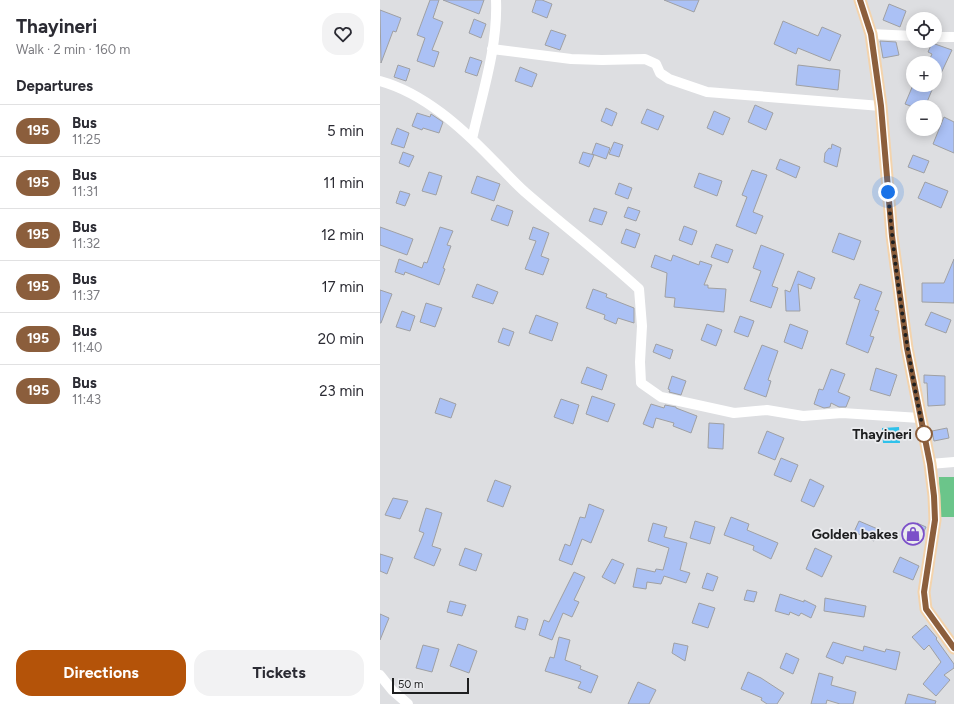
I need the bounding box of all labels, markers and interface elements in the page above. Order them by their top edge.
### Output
map controls [906,12,942,136]
button: locate [906,12,942,48]
button: heart [322,13,364,55]
text: Thayineri [16,15,97,38]
text: Walk · 2 min · 160 m [16,42,130,57]
button: + [906,56,942,92]
text: Departures [16,77,93,95]
button: − [906,100,942,136]
text: Bus [72,114,97,132]
text: 195 [27,122,49,139]
text: 5 min [327,122,364,140]
text: 11:25 [72,132,101,147]
text: Bus [72,166,97,184]
text: 195 [27,174,49,191]
text: 11 min [323,174,364,192]
your location [878,182,898,202]
text: 11:31 [72,184,98,199]
text: Bus [72,218,97,236]
text: 195 [27,226,49,243]
text: 12 min [321,226,364,244]
text: 11:32 [72,236,100,251]
text: Bus [72,270,97,288]
text: 195 [27,278,49,295]
text: 17 min [321,278,364,296]
text: 11:37 [72,288,100,303]
text: Bus [72,322,97,340]
text: 195 [27,330,49,347]
text: 20 min [318,330,364,348]
text: 11:40 [72,340,102,355]
text: Bus [72,374,97,392]
text: 195 [27,382,49,399]
text: 23 min [319,382,364,400]
text: 11:43 [72,392,101,407]
marker: Thayineri [915,425,933,443]
place label: Thayineri [852,426,912,443]
shop icon: Golden bakes [900,521,926,547]
place label: Golden bakes [811,526,898,543]
button: Directions [16,650,186,696]
button: Tickets [194,650,364,696]
scale bar [392,676,469,695]
text: 50 m [398,678,423,691]

